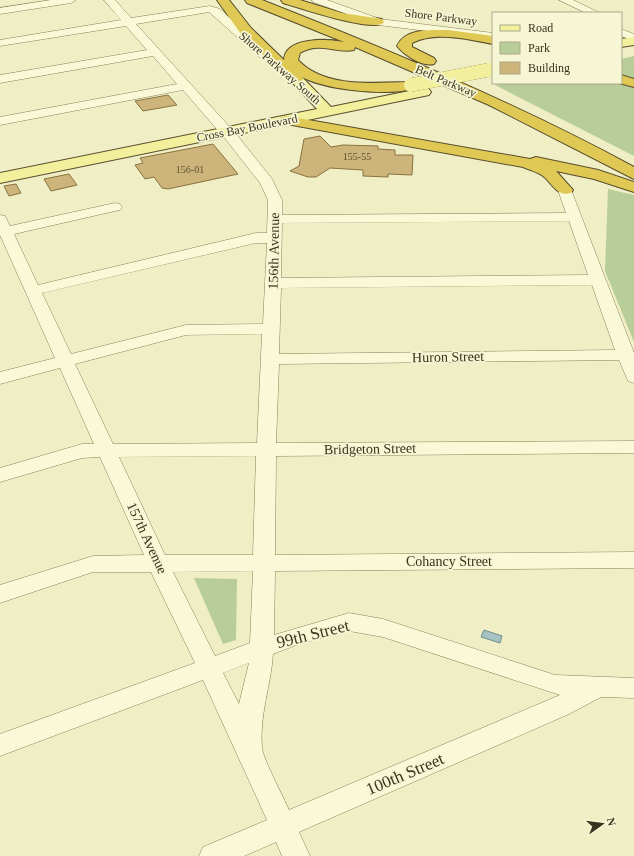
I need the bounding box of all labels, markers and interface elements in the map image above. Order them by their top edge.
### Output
street label: Shore Parkway [404,6,478,28]
legend [492,12,622,84]
text: Road [528,21,553,35]
street label: Shore Parkway South [236,29,324,107]
text: Park [528,41,550,55]
text: Building [528,61,570,75]
street label: Belt Parkway [413,62,479,100]
street label: Cross Bay Boulevard [195,111,299,145]
house number: 155-55 [343,151,371,162]
house number: 156-01 [176,164,204,175]
street label: 156th Avenue [266,212,282,290]
street label: Huron Street [412,349,484,365]
street label: Bridgeton Street [324,441,416,457]
street label: 157th Avenue [124,500,170,576]
street label: Cohancy Street [406,554,492,569]
street label: 99th Street [275,616,352,652]
street label: 100th Street [363,749,447,799]
north arrow [582,804,622,844]
text: N [605,816,618,827]

